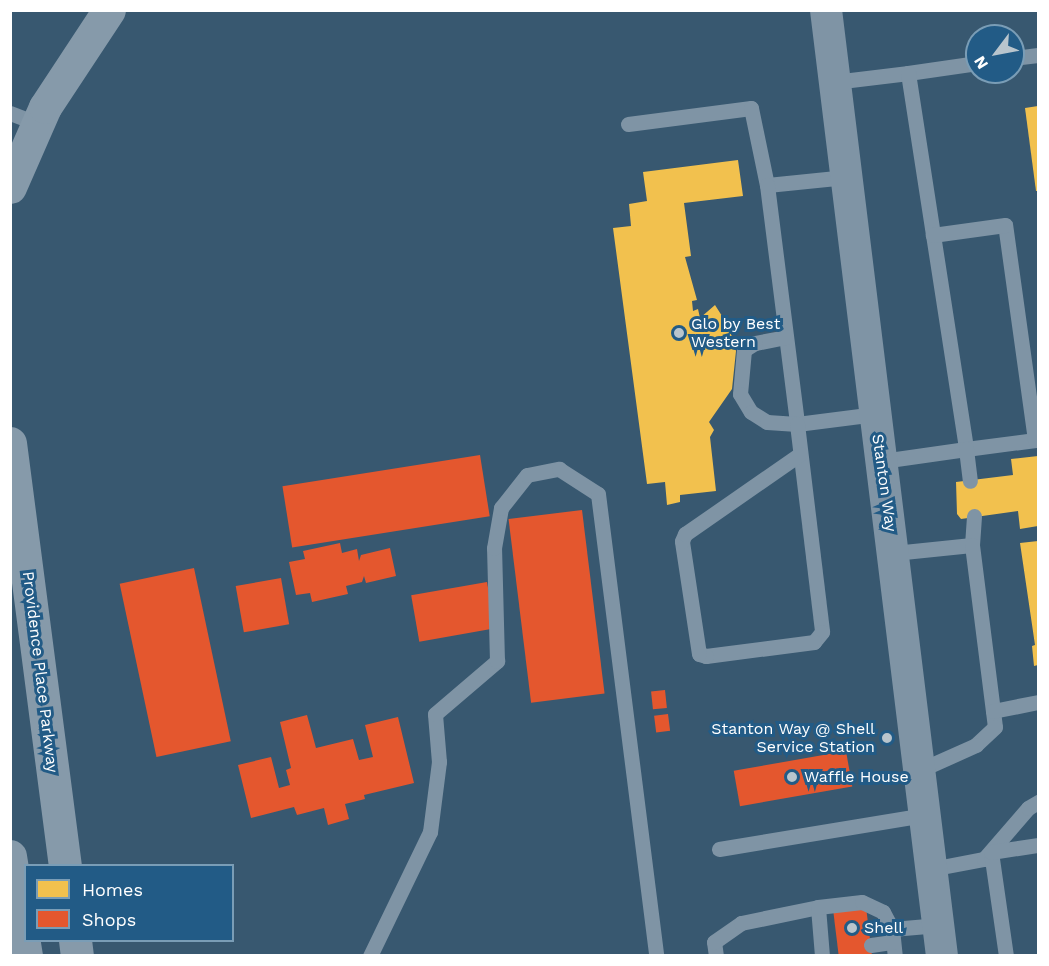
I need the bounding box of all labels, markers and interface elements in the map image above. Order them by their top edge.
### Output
north arrow [965,24,1025,84]
text: N [970,53,992,73]
place label: Glo by Best Western [691,314,781,352]
marker: Glo by Best Western [672,326,686,340]
street label: Stanton Way [868,433,900,533]
street label: Providence Place Parkway [18,570,62,774]
place label: Stanton Way @ Shell Service Station [711,719,875,757]
marker: Stanton Way @ Shell Service Station [880,731,894,745]
place label: Waffle House [804,767,909,787]
marker: Waffle House [785,770,799,784]
legend [24,864,234,942]
text: Homes [82,879,143,900]
text: Shops [82,909,136,930]
place label: Shell [864,918,903,938]
marker: Shell [845,921,859,935]

